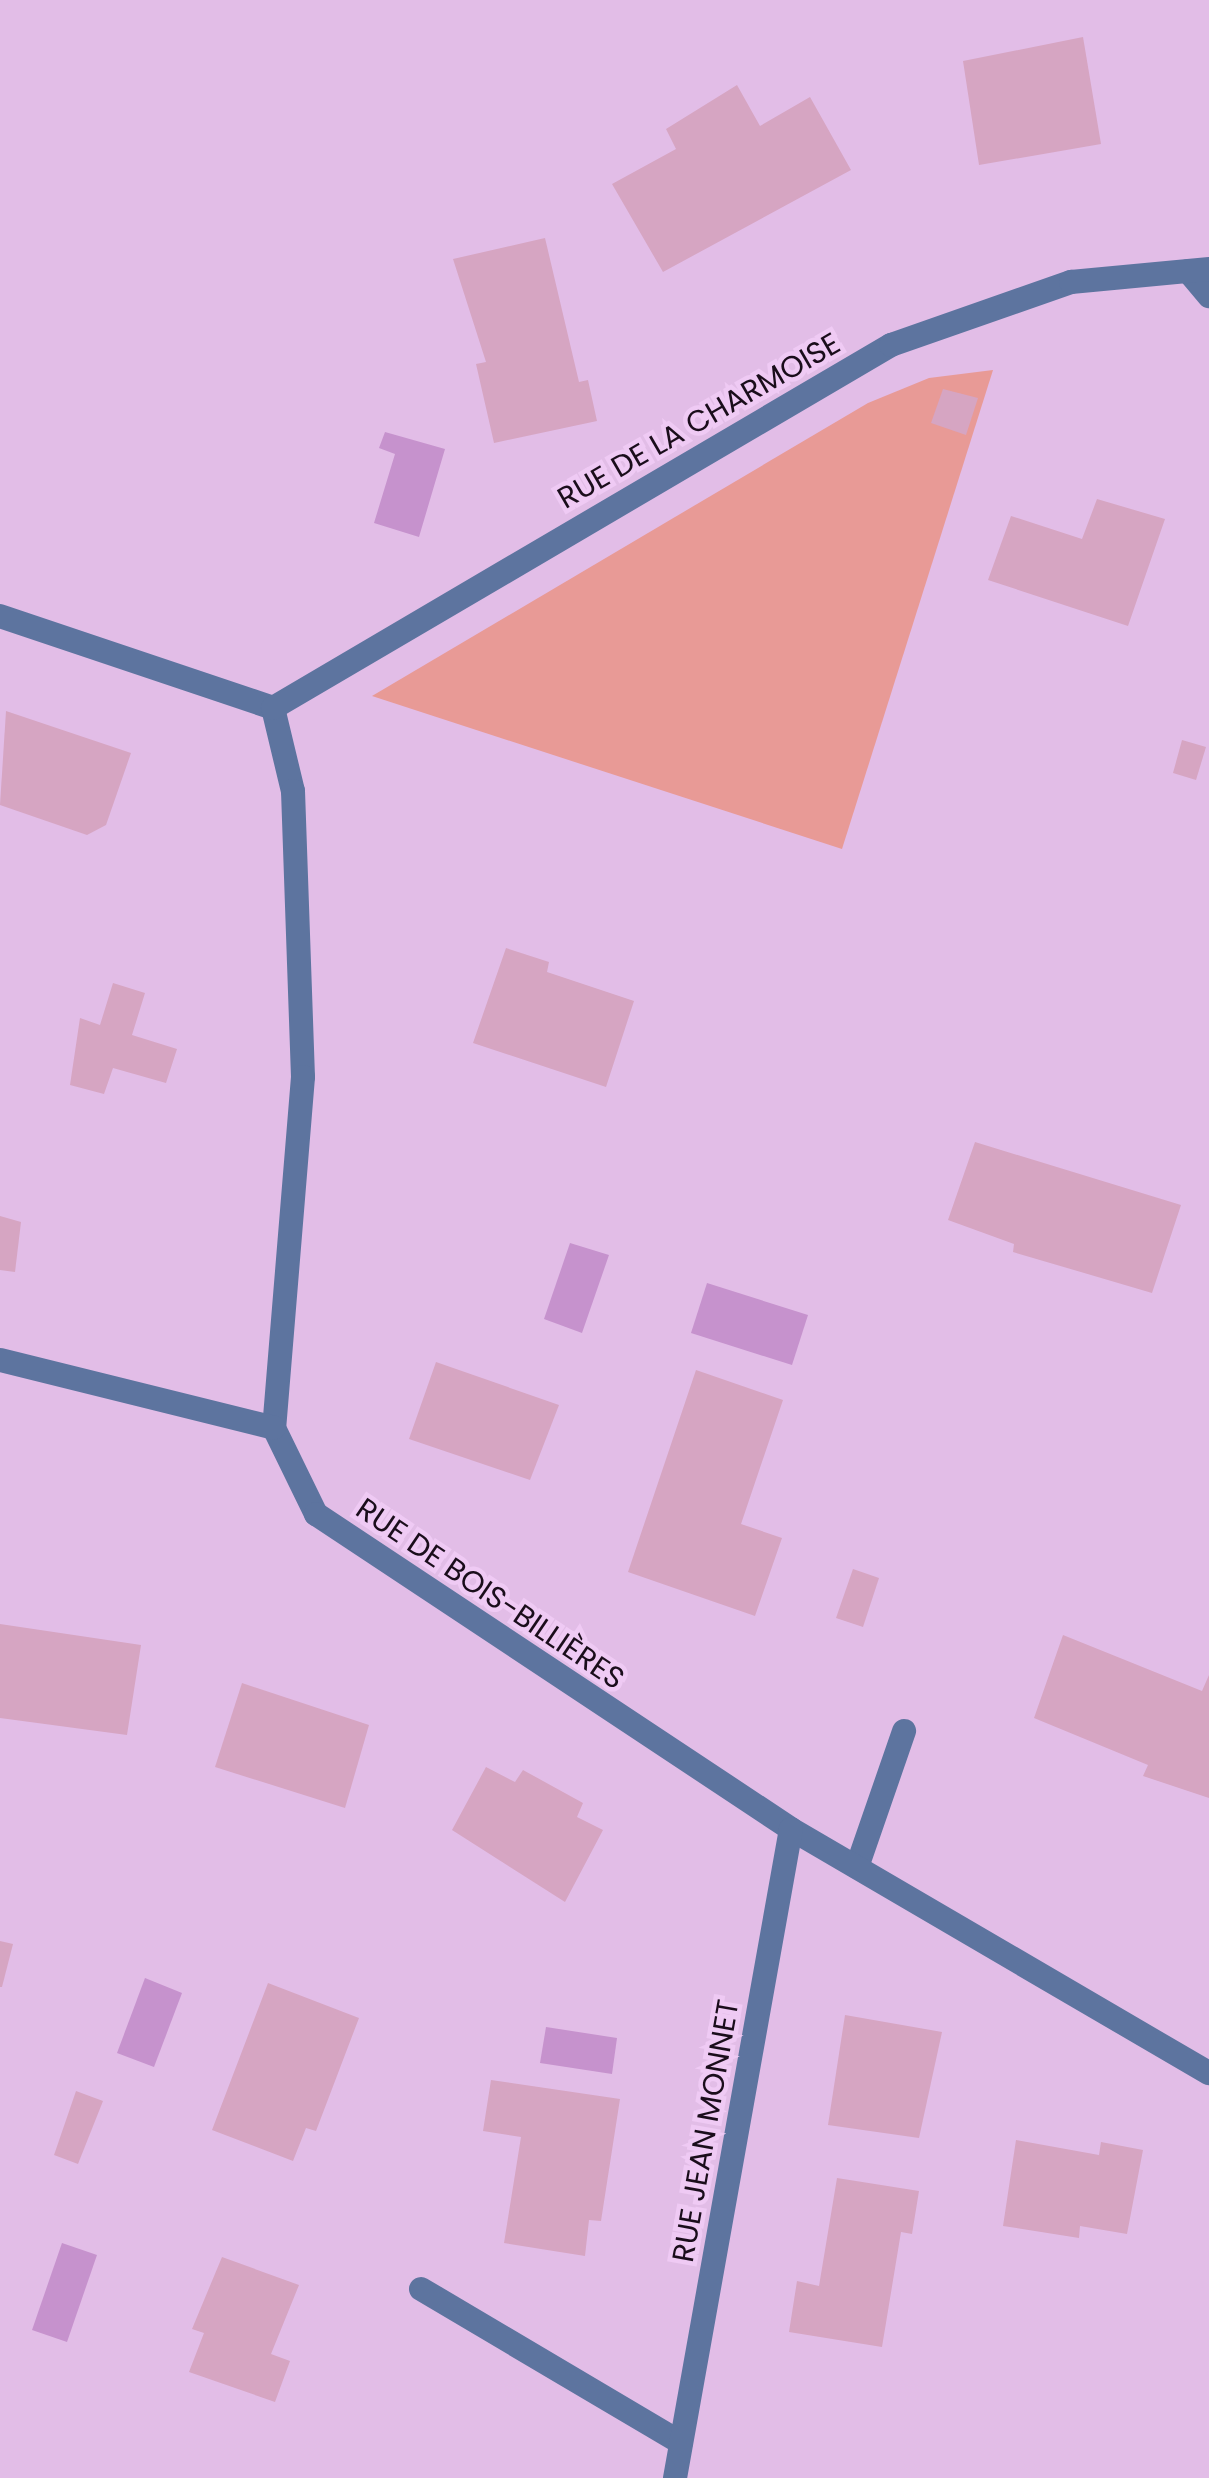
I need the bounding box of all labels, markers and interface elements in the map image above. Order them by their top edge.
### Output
street label: RUE DE LA CHARMOISE [551,325,847,517]
street label: RUE DE BOIS-BILLIÈRES [349,1491,631,1697]
street label: RUE JEAN MONNET [665,1997,747,2265]

